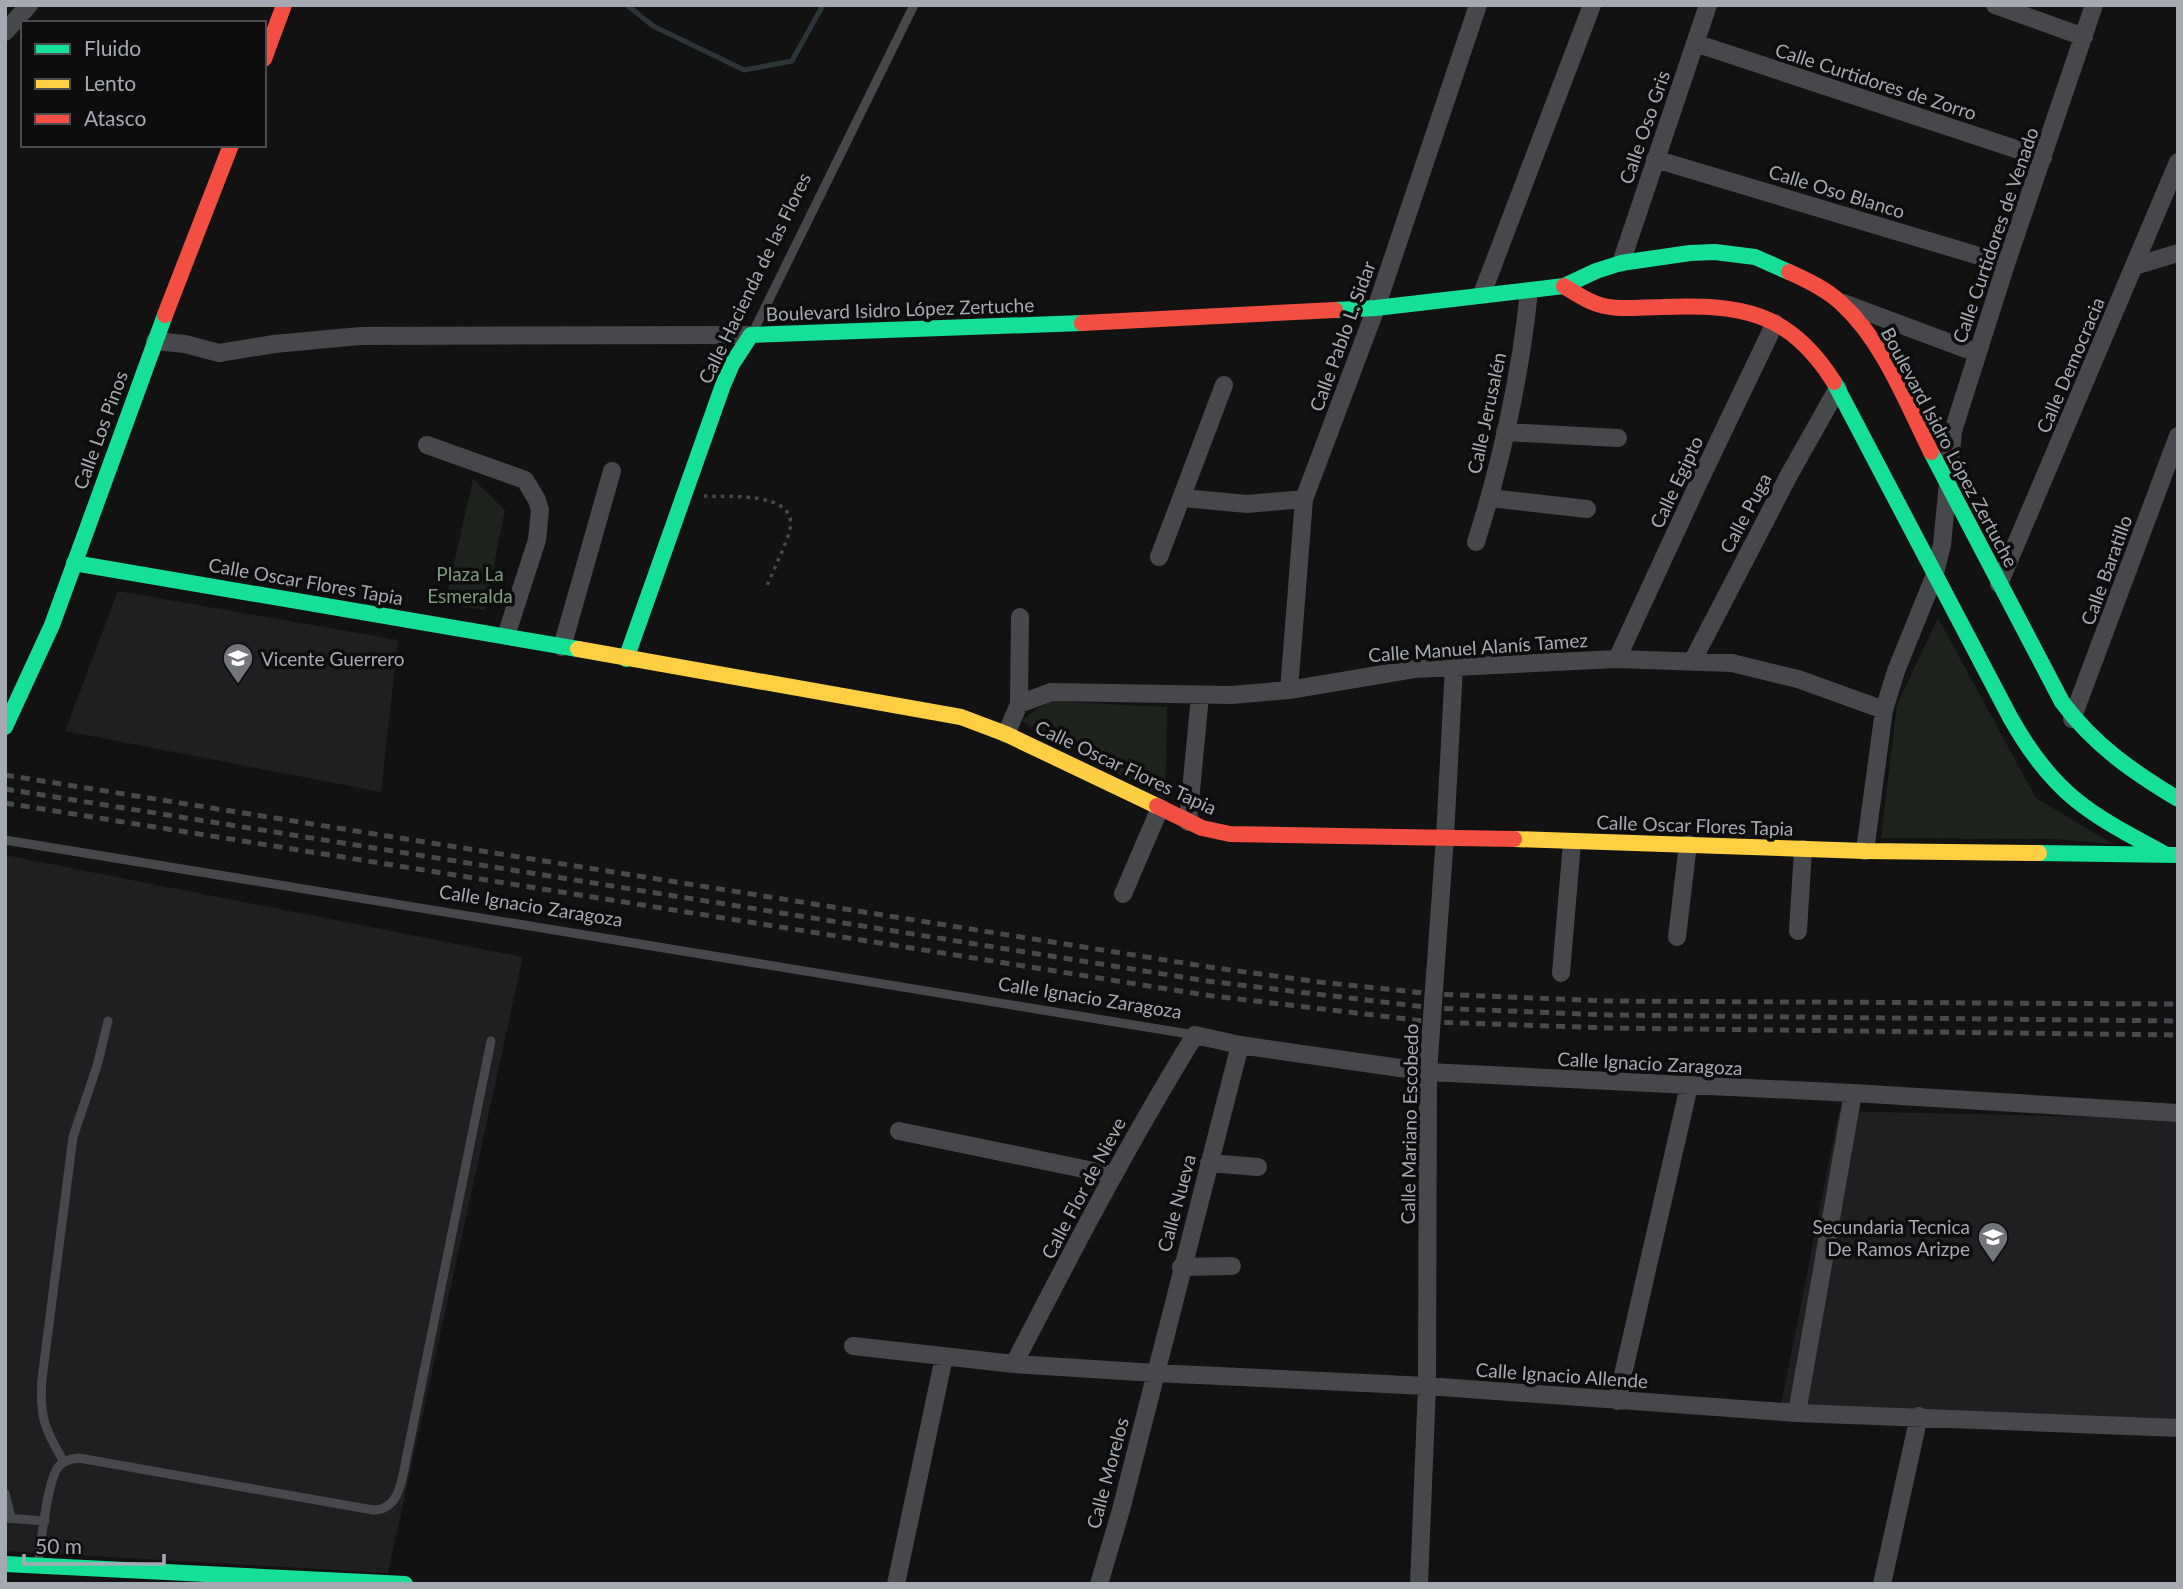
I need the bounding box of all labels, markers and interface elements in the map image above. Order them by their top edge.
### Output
legend [21,21,266,147]
text: Fluido [84,35,141,60]
street label: Calle Curtidores de Zorro [1772,38,1980,124]
street label: Calle Oso Gris [1614,67,1674,187]
text: Lento [84,70,136,95]
text: Atasco [84,105,146,130]
street label: Calle Curtidores de Venado [1947,124,2043,346]
street label: Calle Oso Blanco [1766,159,1908,223]
street label: Calle Hacienda de las Flores [693,169,815,387]
street label: Calle Pablo L. Sidar [1304,258,1380,414]
street label: Boulevard Isidro López Zertuche [765,293,1035,325]
street label: Calle Democracia [2031,294,2109,436]
street label: Boulevard Isidro López Zertuche [1877,323,2023,571]
street label: Calle Jerusalén [1462,350,1510,476]
street label: Calle Los Pinos [68,368,132,492]
street label: Calle Egipto [1645,432,1707,532]
street label: Calle Puga [1714,469,1776,557]
street label: Calle Baratillo [2076,512,2136,628]
street label: Calle Oscar Flores Tapia [207,553,405,609]
park label: Plaza La Esmeralda [427,562,513,607]
street label: Calle Manuel Alanís Tamez [1368,628,1588,666]
school or university icon: Vicente Guerrero [221,641,255,685]
place label: Vicente Guerrero [261,647,405,670]
street label: Calle Oscar Flores Tapia [1032,715,1220,819]
street label: Calle Oscar Flores Tapia [1596,810,1794,840]
street label: Calle Ignacio Zaragoza [438,879,624,931]
street label: Calle Ignacio Zaragoza [997,971,1183,1023]
street label: Calle Mariano Escobedo [1396,1023,1422,1225]
street label: Calle Ignacio Zaragoza [1557,1047,1743,1079]
street label: Calle Flor de Nieve [1036,1113,1130,1263]
street label: Calle Nueva [1152,1152,1200,1254]
place label: Secundaria Tecnica De Ramos Arizpe [1812,1215,1970,1260]
school or university icon: Secundaria Tecnica De Ramos Arizpe [1976,1220,2010,1264]
street label: Calle Ignacio Allende [1475,1358,1649,1392]
street label: Calle Morelos [1081,1415,1133,1531]
scale bar [24,1522,164,1566]
text: 50 m [35,1533,82,1558]

